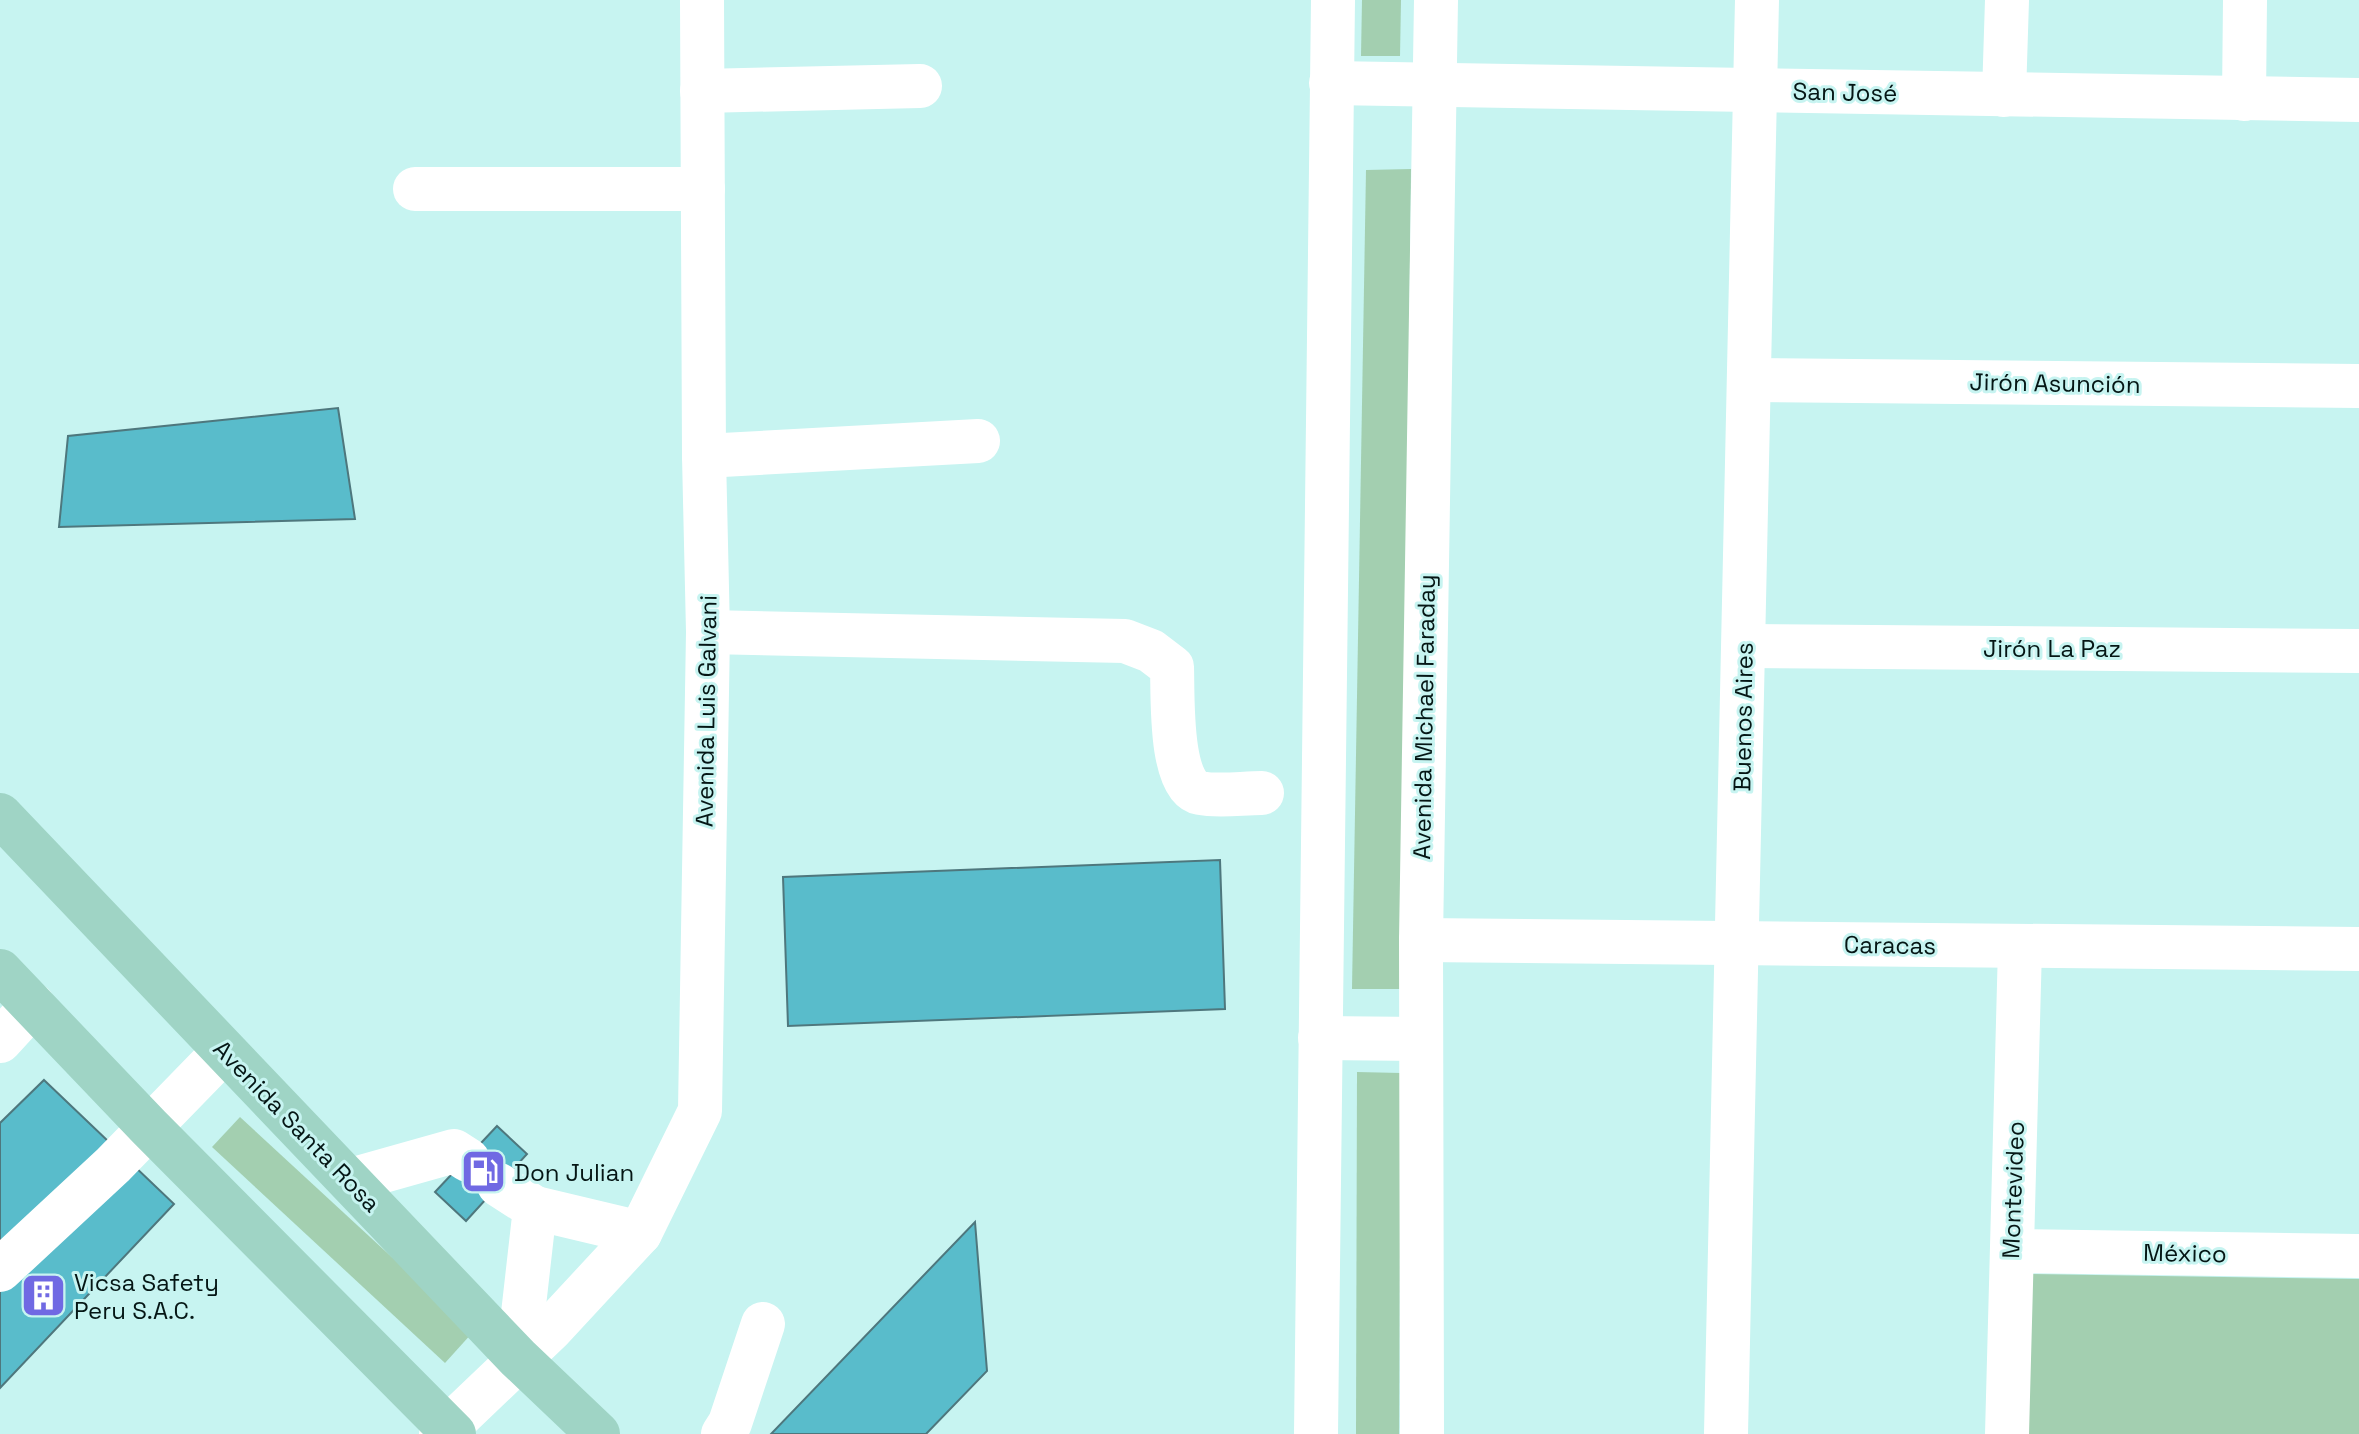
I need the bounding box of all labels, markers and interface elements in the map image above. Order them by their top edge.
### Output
street label: San José [1792,76,1898,108]
street label: Jirón Asunción [1969,366,2141,400]
street label: Avenida Michael Faraday [1406,574,1442,860]
street label: Avenida Luis Galvani [688,595,724,827]
street label: Jirón La Paz [1983,633,2121,664]
street label: Buenos Aires [1726,642,1760,792]
street label: Caracas [1844,929,1936,961]
street label: Avenida Santa Rosa [207,1033,387,1219]
street label: Montevideo [1995,1121,2031,1259]
fuel station icon: Don Julian [459,1148,507,1196]
place label: Don Julian [514,1157,634,1188]
street label: México [2143,1237,2227,1269]
place label: Vicsa Safety Peru S.A.C. [74,1267,219,1326]
building icon: Vicsa Safety Peru S.A.C. [19,1272,67,1320]

